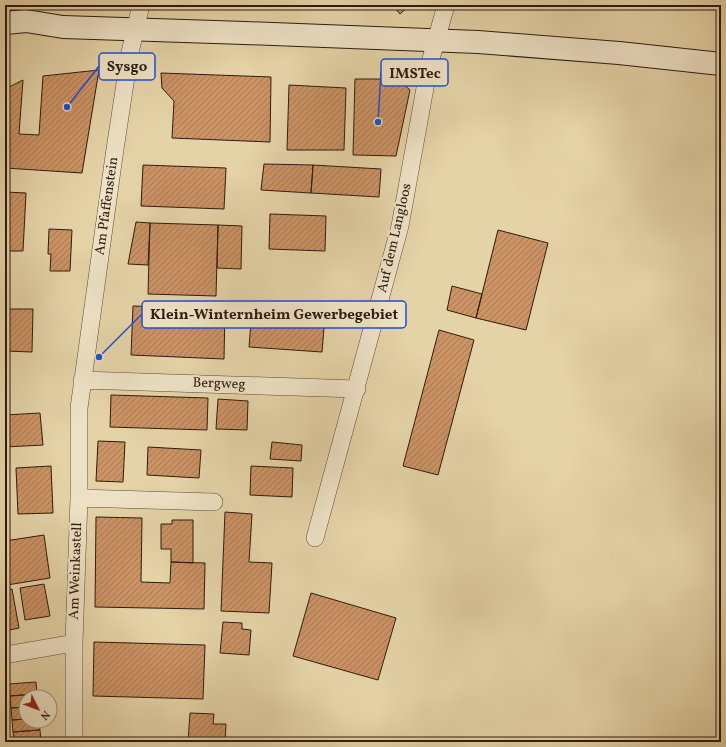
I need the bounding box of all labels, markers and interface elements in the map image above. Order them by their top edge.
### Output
callout: Sysgo [99,53,155,80]
text: Sysgo [107,57,148,78]
callout: IMSTec [381,59,448,86]
text: IMSTec [389,64,441,85]
street label: Am Pfaffenstein [91,156,123,256]
street label: Auf dem Langloos [373,181,417,295]
callout: Klein-Winternheim Gewerbegebiet [142,301,406,328]
text: Klein-Winternheim Gewerbegebiet [150,305,398,326]
street label: Bergweg [192,374,246,394]
street label: Am Weinkastell [65,522,87,620]
north arrow [18,689,58,729]
text: N [36,707,53,723]

